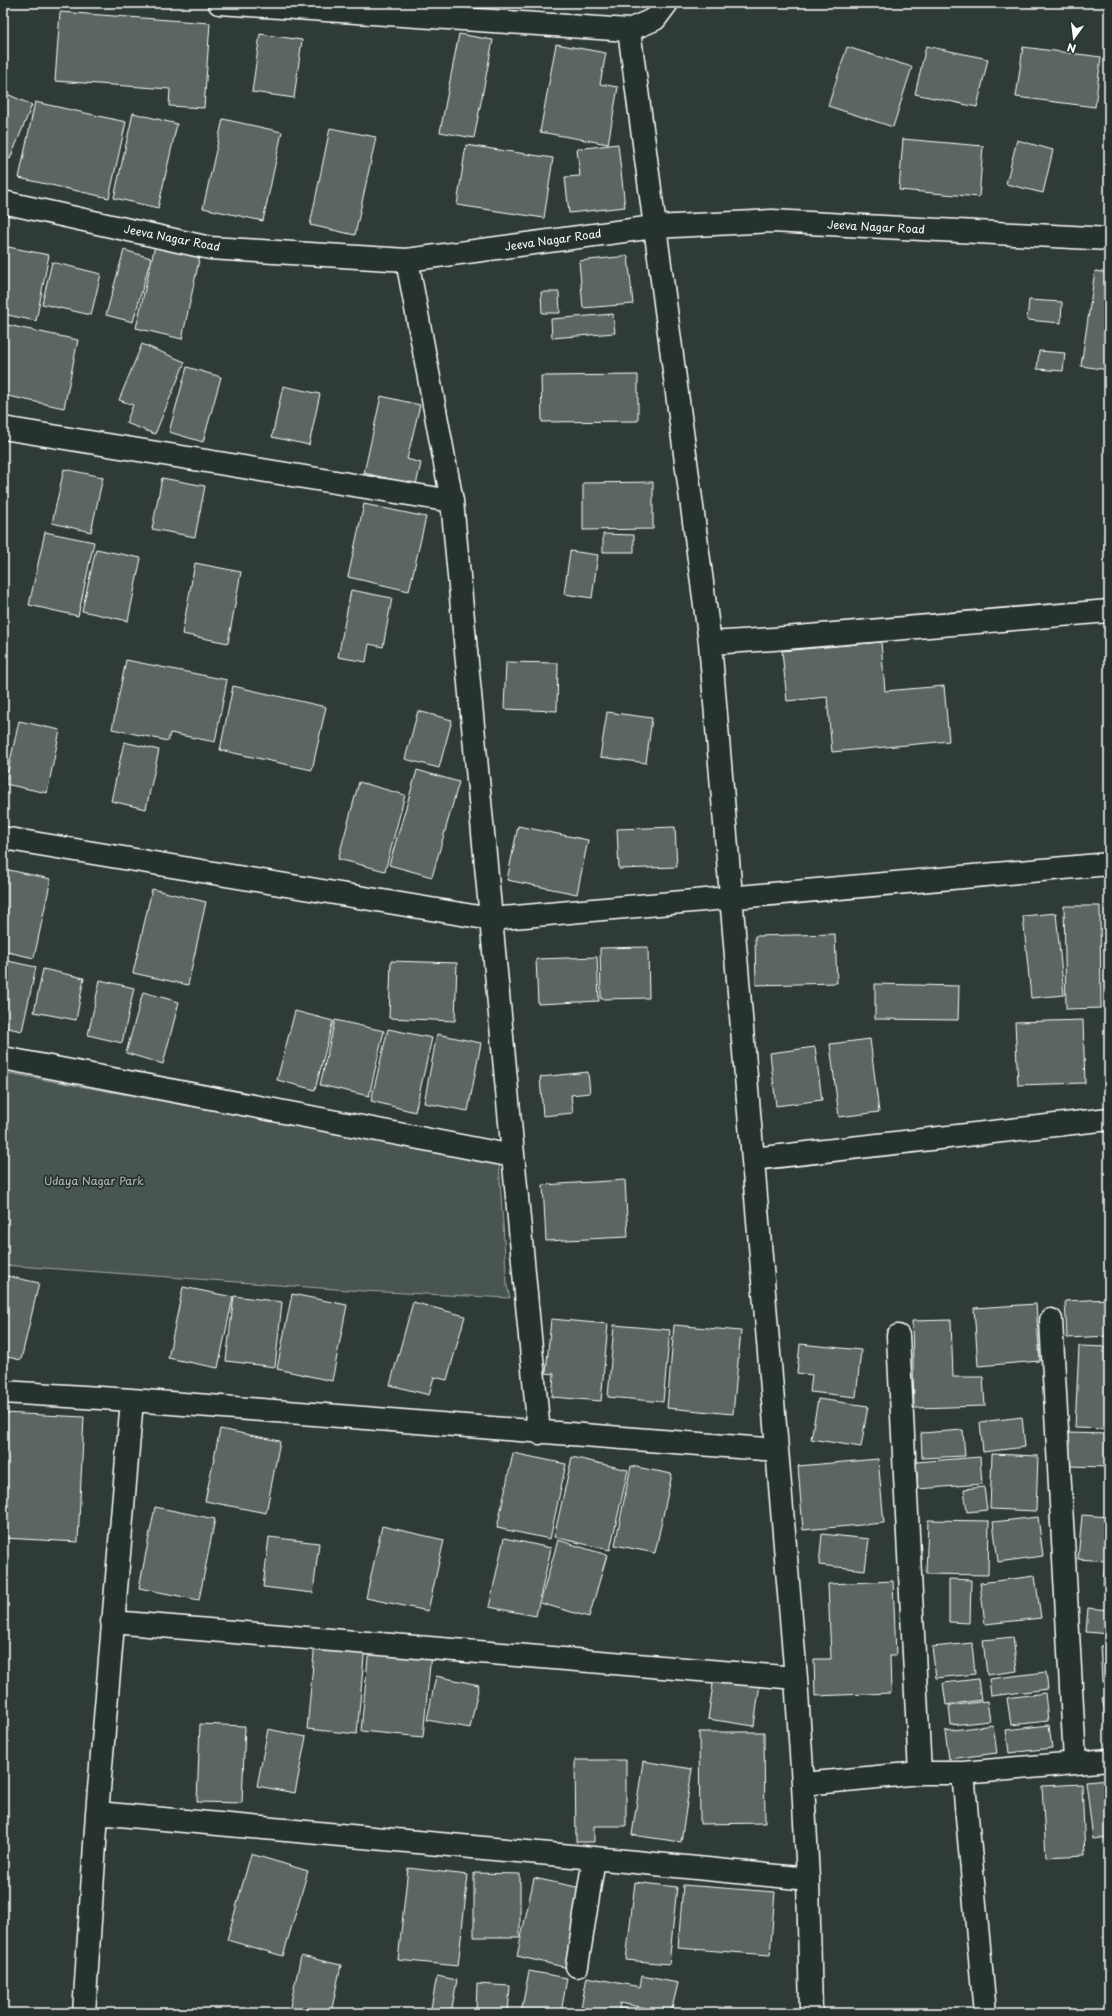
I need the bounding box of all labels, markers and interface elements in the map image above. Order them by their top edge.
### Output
north arrow [1054,18,1094,58]
text: N [1065,39,1078,57]
street label: Jeeva Nagar Road [827,215,925,238]
street label: Jeeva Nagar Road [122,220,222,255]
street label: Jeeva Nagar Road [503,224,603,255]
park label: Udaya Nagar Park [44,1172,144,1189]

